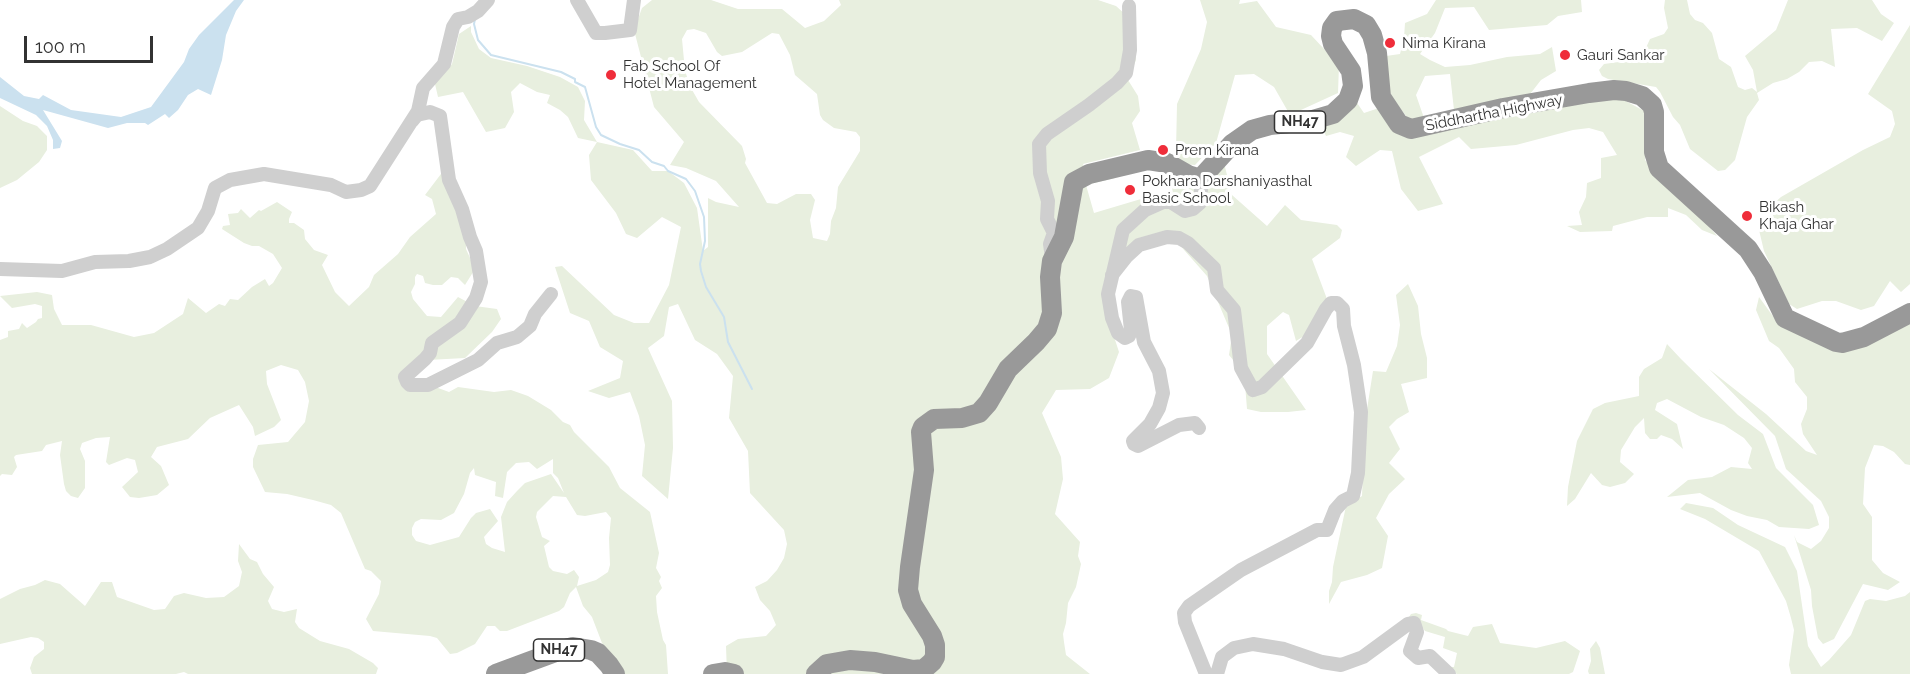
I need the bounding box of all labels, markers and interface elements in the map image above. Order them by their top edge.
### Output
scale bar [27,24,156,62]
place label: Nima Kirana [1402,34,1486,52]
text: 100 m [35,36,86,57]
marker: Nima Kirana [1383,36,1397,50]
place label: Gauri Sankar [1577,46,1665,64]
marker: Gauri Sankar [1558,48,1572,62]
place label: Fab School Of Hotel Management [623,57,757,92]
marker: Fab School Of Hotel Management [604,68,618,82]
street label: Siddhartha Highway [1424,91,1564,135]
road number: NH47 [1274,111,1326,133]
place label: Prem Kirana [1175,141,1259,159]
marker: Prem Kirana [1156,143,1170,157]
place label: Pokhara Darshaniyasthal Basic School [1142,172,1312,207]
marker: Pokhara Darshaniyasthal Basic School [1123,183,1137,197]
place label: Bikash Khaja Ghar [1759,198,1834,233]
marker: Bikash Khaja Ghar [1740,209,1754,223]
road number: NH47 [534,639,584,661]

